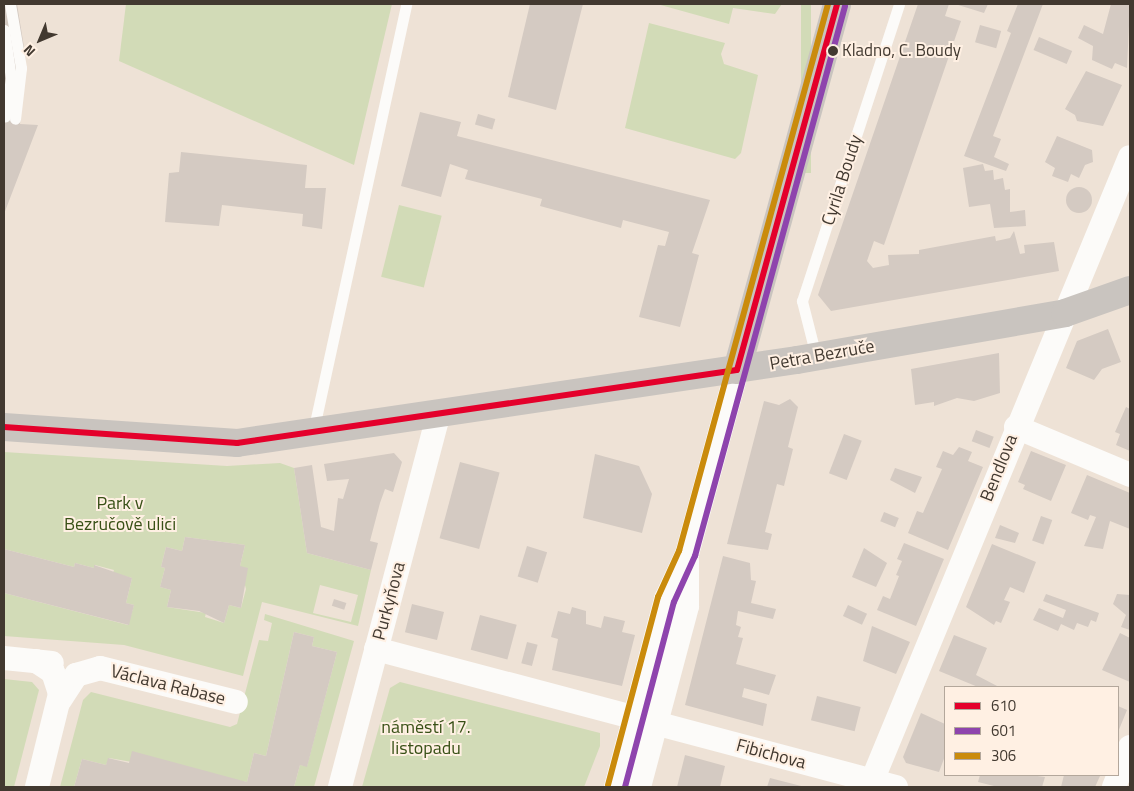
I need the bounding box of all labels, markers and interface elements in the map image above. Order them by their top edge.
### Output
north arrow [15,15,65,65]
text: N [18,40,40,62]
place label: Kladno, C. Boudy [842,41,961,61]
marker: Kladno, C. Boudy [828,46,838,56]
street label: Cyrila Boudy [817,132,867,228]
street label: Petra Bezruče [768,335,876,375]
street label: Bendlova [976,431,1022,505]
park label: Park v Bezručově ulici [64,493,176,536]
street label: Purkyňova [368,559,410,643]
street label: Václava Rabase [108,660,228,710]
legend [944,686,1119,776]
text: 610 [991,694,1016,717]
park label: náměstí 17. listopadu [381,717,471,760]
text: 601 [991,719,1016,742]
street label: Fibichova [734,734,808,774]
text: 306 [991,744,1016,767]

